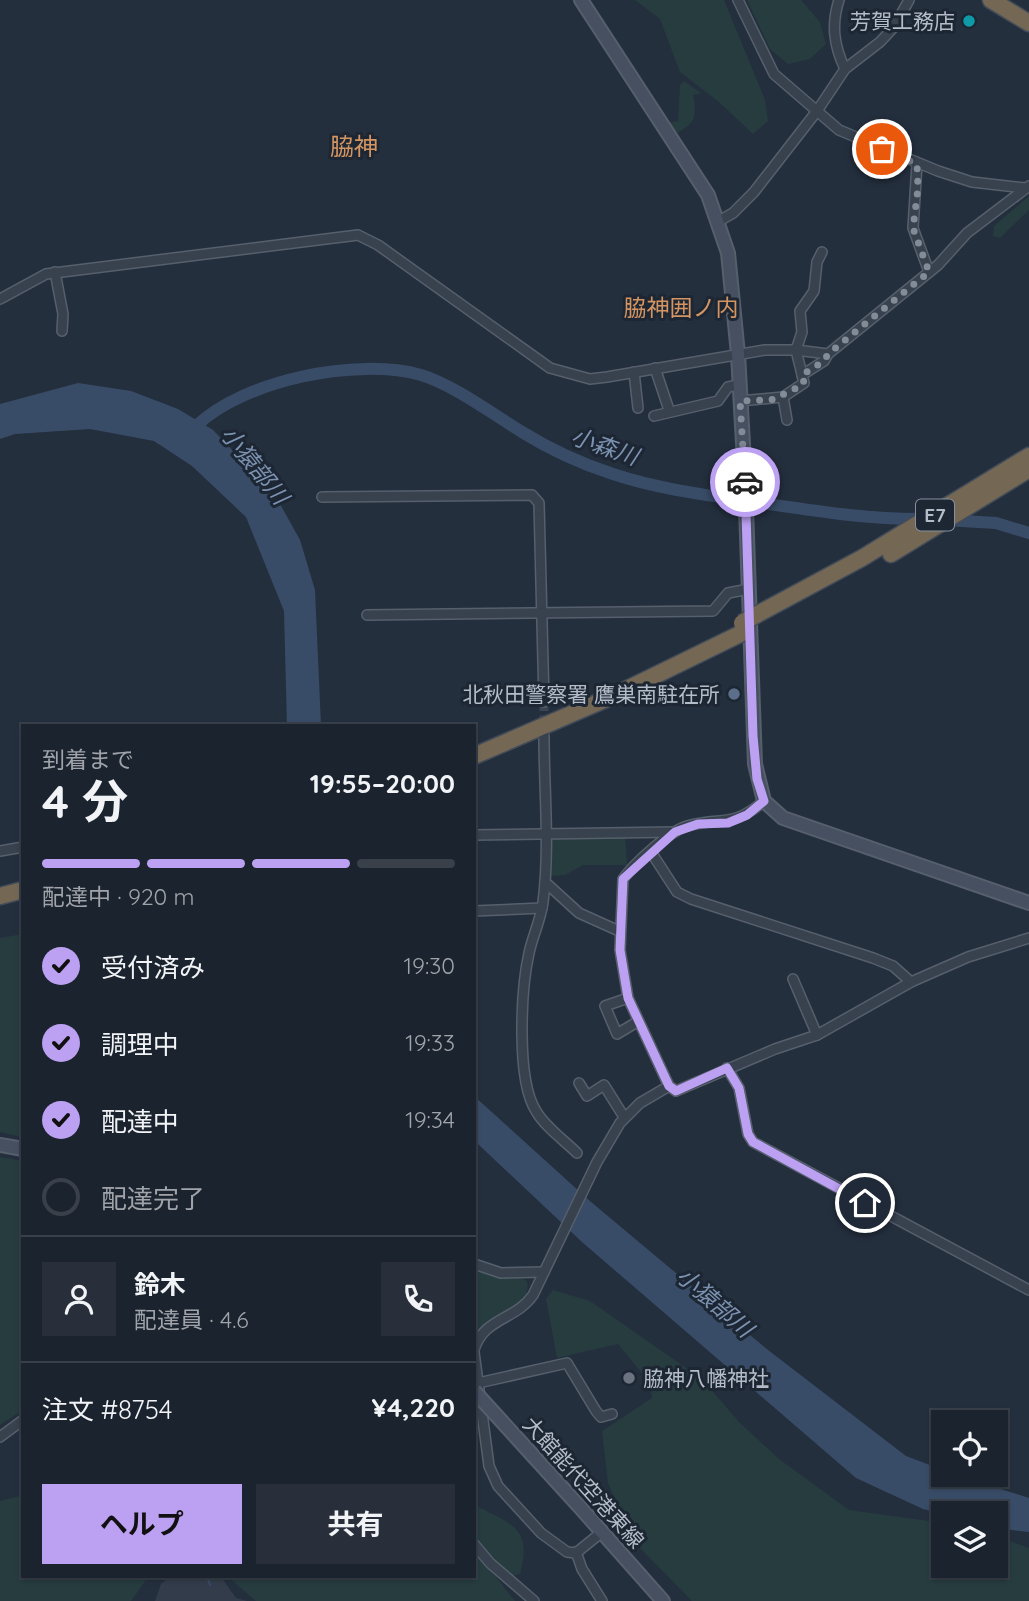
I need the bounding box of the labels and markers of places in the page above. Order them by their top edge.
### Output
place label: 芳賀工務店 [850,8,955,34]
marker: 芳賀工務店 [961,13,977,29]
pin [852,119,912,179]
place label: 北秋田警察署 鷹巣南駐在所 [462,681,720,707]
marker: 北秋田警察署 鷹巣南駐在所 [726,686,742,702]
pin [835,1173,895,1233]
place label: 脇神八幡神社 [643,1365,769,1391]
marker: 脇神八幡神社 [621,1370,637,1386]

